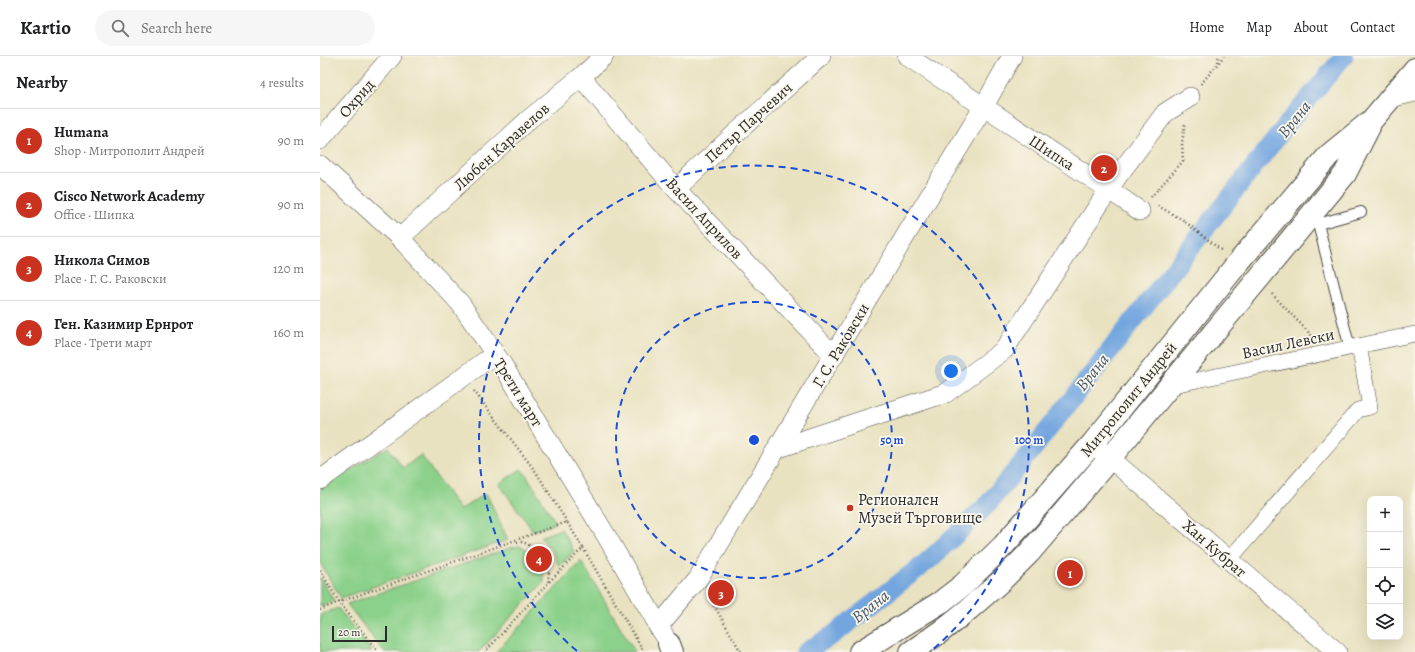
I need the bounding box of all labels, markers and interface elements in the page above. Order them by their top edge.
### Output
search box [95,10,375,46]
text: Kartio [20,15,71,41]
icon: search [109,17,131,39]
text: Search here [141,18,212,38]
text: Home [1189,18,1224,37]
text: Map [1246,18,1272,37]
text: About [1294,18,1328,37]
text: Contact [1350,18,1395,37]
text: Nearby [16,71,67,94]
text: 4 results [260,74,304,91]
street label: Охрид [334,75,380,123]
street label: Петър Парчевич [700,77,797,168]
water label: Врана [1272,96,1317,143]
street label: Любен Каравелов [449,98,554,196]
text: Humana [54,122,109,142]
street label: Шипка [1024,130,1079,176]
text: 1 [27,132,31,149]
text: 90 m [278,132,304,149]
text: Shop · Митрополит Андрей [54,142,205,159]
pin: 2 [1091,153,1117,183]
street label: Васил Априлов [661,173,748,264]
text: Cisco Network Academy [54,186,205,206]
text: 2 [26,196,32,213]
text: 90 m [278,196,304,213]
text: Office · Шипка [54,206,135,223]
text: Никола Симов [54,250,150,270]
text: 3 [26,260,32,277]
text: 120 m [273,260,304,277]
text: Place · Г. С. Раковски [54,270,167,287]
street label: Г. С. Раковски [807,299,875,392]
text: Ген. Казимир Ернрот [54,314,193,334]
street label: Васил Левски [1240,323,1336,365]
text: 4 [26,324,32,341]
text: 160 m [273,324,304,341]
text: Place · Трети март [54,334,152,351]
street label: Митрополит Андрей [1075,337,1182,462]
water label: Врана [1070,349,1115,396]
street label: Трети март [488,354,548,431]
your location [941,361,961,381]
text: 50 m [880,432,904,448]
text: 100 m [1015,432,1043,448]
centre of rings [747,433,761,447]
place label: Регионален Музей Търговище [858,489,982,529]
map controls [1367,496,1403,640]
button: + [1367,496,1403,532]
marker: Регионален Музей Търговище [845,503,855,513]
street label: Хан Кубрат [1178,515,1251,583]
button: − [1367,532,1403,568]
pin: 4 [526,544,552,574]
pin: 1 [1057,558,1083,588]
button: locate [1367,568,1403,604]
pin: 3 [708,578,734,608]
water label: Врана [847,584,894,628]
button: layers [1367,604,1403,640]
scale bar [332,624,387,643]
text: 20 m [338,625,360,640]

